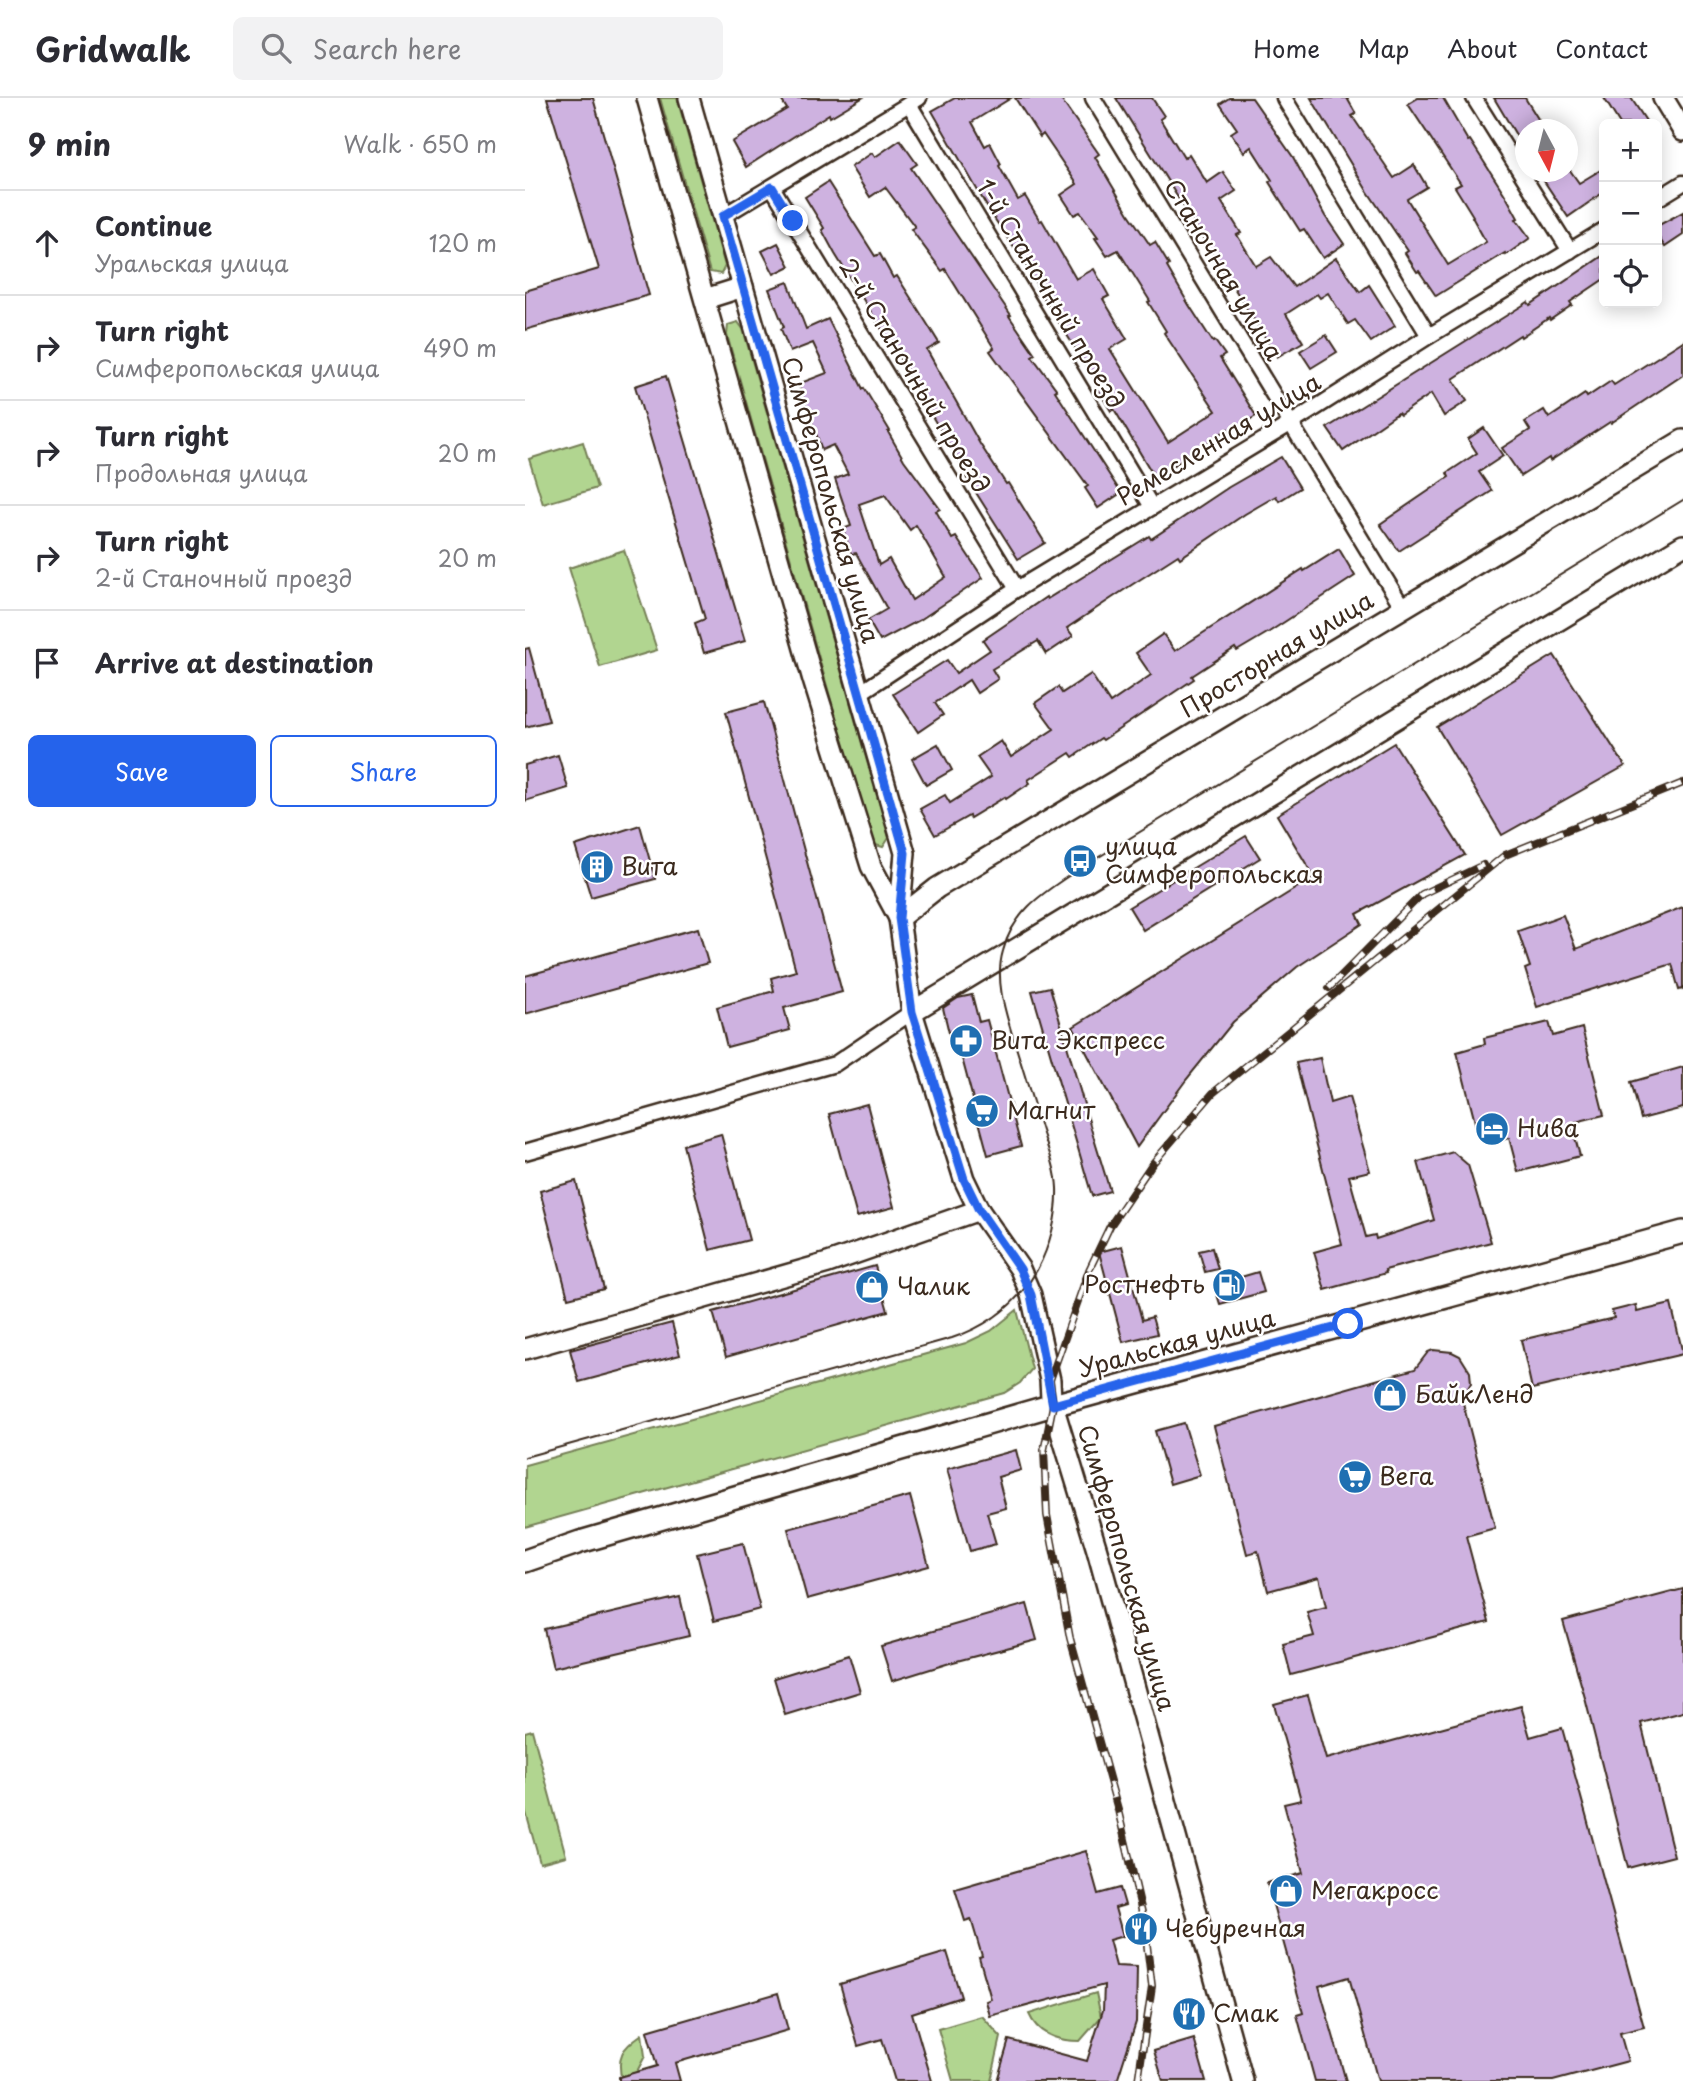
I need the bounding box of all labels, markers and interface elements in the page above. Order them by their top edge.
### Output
search box [233,17,723,80]
text: Gridwalk [35,23,191,73]
icon: search [257,29,295,67]
text: Search here [313,29,461,68]
text: Home [1253,30,1320,66]
text: Map [1358,30,1409,66]
text: About [1447,30,1517,66]
text: Contact [1555,30,1648,66]
north arrow [1515,119,1578,182]
map controls [1599,119,1662,308]
button: + [1599,119,1662,182]
text: 9 min [28,121,111,166]
text: Walk · 650 m [343,126,497,161]
street label: 1-й Станочный проезд [969,171,1135,415]
street label: Станочная улица [1156,171,1293,367]
button: − [1599,182,1662,245]
route end [777,205,808,236]
text: Continue [95,206,212,245]
icon: ahead [28,224,66,262]
text: 120 m [429,225,497,260]
text: Уральская улица [95,245,289,280]
button: locate [1599,245,1662,308]
street label: 2-й Станочный проезд [831,251,1000,499]
text: Turn right [95,311,229,350]
icon: right [28,329,66,367]
text: 490 m [423,330,497,365]
text: Симферопольская улица [95,350,379,385]
street label: Симферопольская улица [774,352,890,647]
street label: Ремесленная улица [1109,363,1327,514]
text: Turn right [95,416,229,455]
icon: right [28,434,66,472]
text: 20 m [438,435,497,470]
text: Продольная улица [95,455,307,490]
text: Turn right [95,521,229,560]
icon: right [28,539,66,577]
text: 20 m [438,540,497,575]
text: 2-й Станочный проезд [95,560,352,595]
street label: Просторная улица [1172,581,1380,725]
text: Arrive at destination [95,643,374,682]
icon: arrive [28,644,66,682]
button: Save [28,735,256,807]
button: Share [270,735,497,807]
place label: улица Симферопольская [1105,827,1324,891]
bus stop icon: улица Симферопольская [1061,842,1099,880]
place label: Вита [621,847,678,883]
building icon: Вита [578,848,616,886]
place label: Вита Экспресс [991,1021,1165,1057]
pharmacy icon: Вита Экспресс [947,1022,985,1060]
place label: Магнит [1007,1091,1096,1127]
supermarket icon: Магнит [963,1092,1001,1130]
place label: Нива [1517,1109,1579,1145]
hotel icon: Нива [1473,1110,1511,1148]
place label: Ростнефть [1084,1265,1205,1301]
fuel station icon: Ростнефть [1210,1266,1248,1304]
place label: Чалик [897,1267,971,1303]
shop icon: Чалик [853,1268,891,1306]
street label: Уральская улица [1074,1299,1279,1386]
route start [1332,1308,1363,1339]
place label: БайкЛенд [1415,1375,1534,1411]
shop icon: БайкЛенд [1371,1376,1409,1414]
street label: Симферопольская улица [1070,1420,1186,1715]
place label: Вега [1379,1457,1434,1493]
supermarket icon: Вега [1336,1458,1374,1496]
place label: Мегакросс [1311,1871,1439,1907]
shop icon: Мегакросс [1267,1872,1305,1910]
place label: Чебуречная [1165,1909,1306,1945]
restaurant icon: Чебуречная [1122,1910,1160,1948]
place label: Смак [1213,1994,1279,2030]
restaurant icon: Смак [1170,1995,1208,2033]

